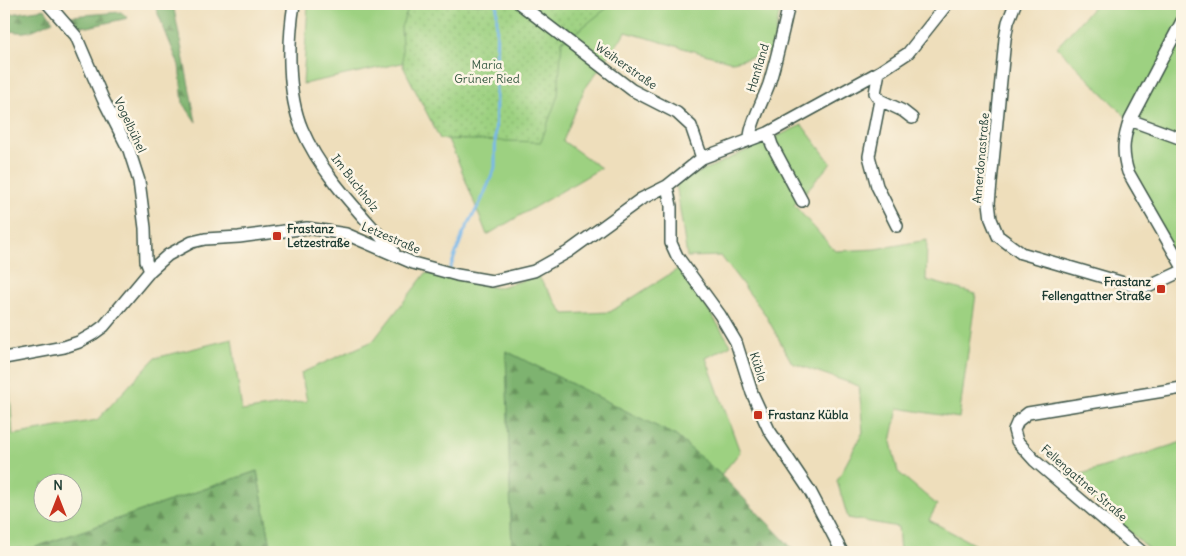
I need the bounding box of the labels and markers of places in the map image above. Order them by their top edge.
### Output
place label: Frastanz Letzestraße [287,221,350,250]
marker: Frastanz Letzestraße [271,230,283,242]
place label: Frastanz Fellengattner Straße [1042,274,1152,304]
marker: Frastanz Fellengattner Straße [1155,283,1167,295]
place label: Frastanz Kübla [768,407,848,422]
marker: Frastanz Kübla [752,409,764,421]

